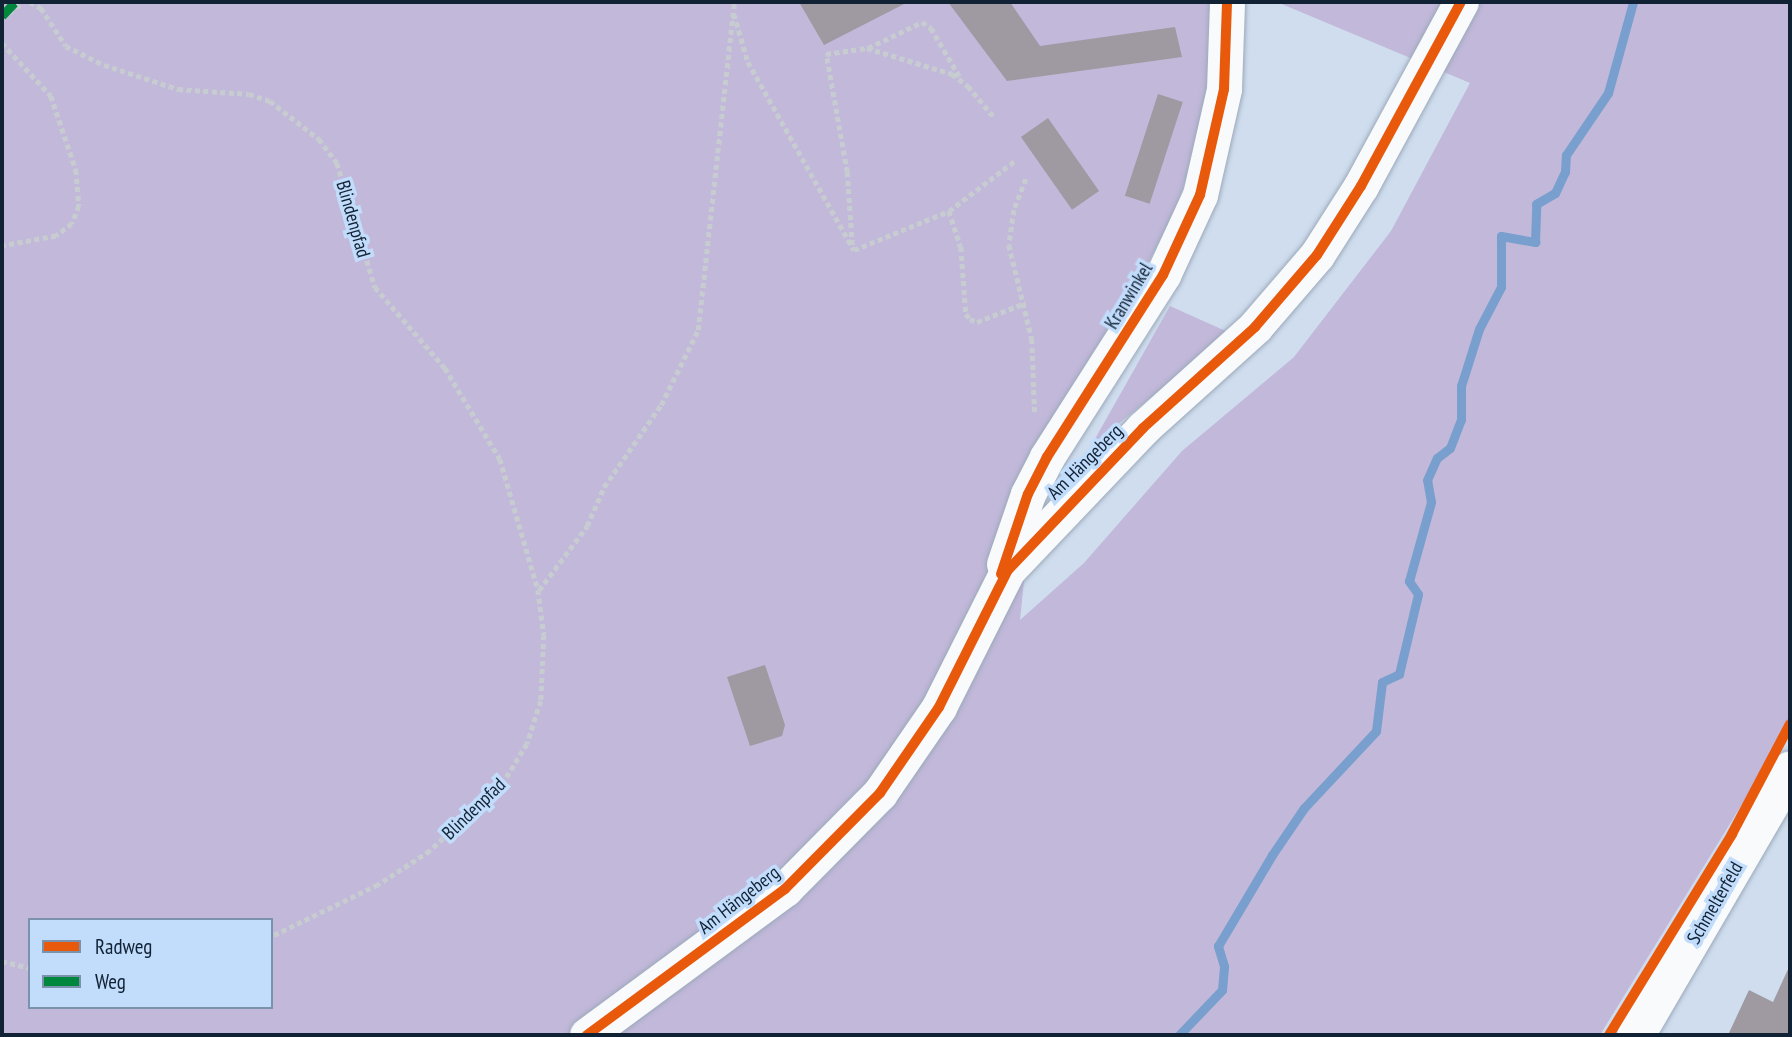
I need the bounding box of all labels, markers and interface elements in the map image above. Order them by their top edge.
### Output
street label: Blindenpfad [331,178,375,260]
street label: Kranwinkel [1100,259,1158,333]
street label: Am Hängeberg [1043,420,1127,504]
street label: Blindenpfad [438,773,510,845]
street label: Schmelterfeld [1682,858,1748,948]
street label: Am Hängeberg [694,861,784,939]
legend [28,918,273,1009]
text: Radweg [95,933,152,960]
text: Weg [95,968,126,995]

